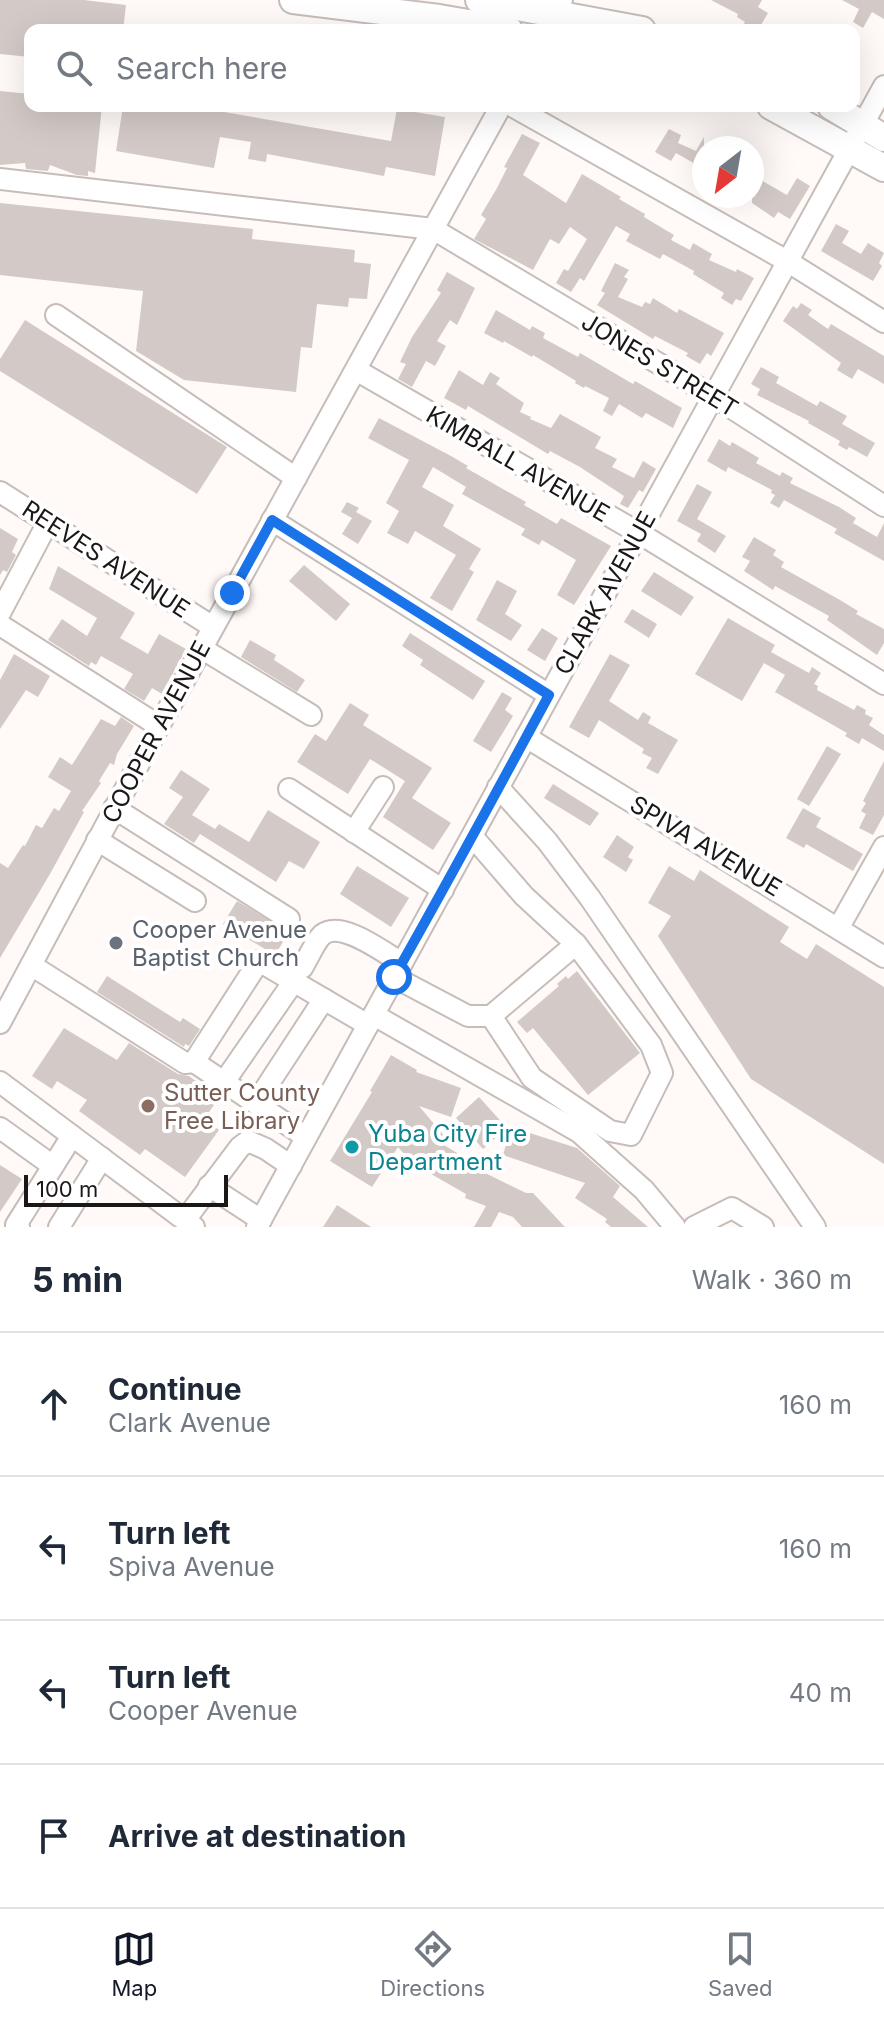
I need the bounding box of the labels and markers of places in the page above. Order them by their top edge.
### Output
place label: Cooper Avenue Baptist Church [132,915,307,972]
marker: Cooper Avenue Baptist Church [107,934,125,952]
place label: Sutter County Free Library [164,1078,320,1135]
marker: Sutter County Free Library [139,1097,157,1115]
place label: Yuba City Fire Department [368,1119,527,1176]
marker: Yuba City Fire Department [343,1138,361,1156]

